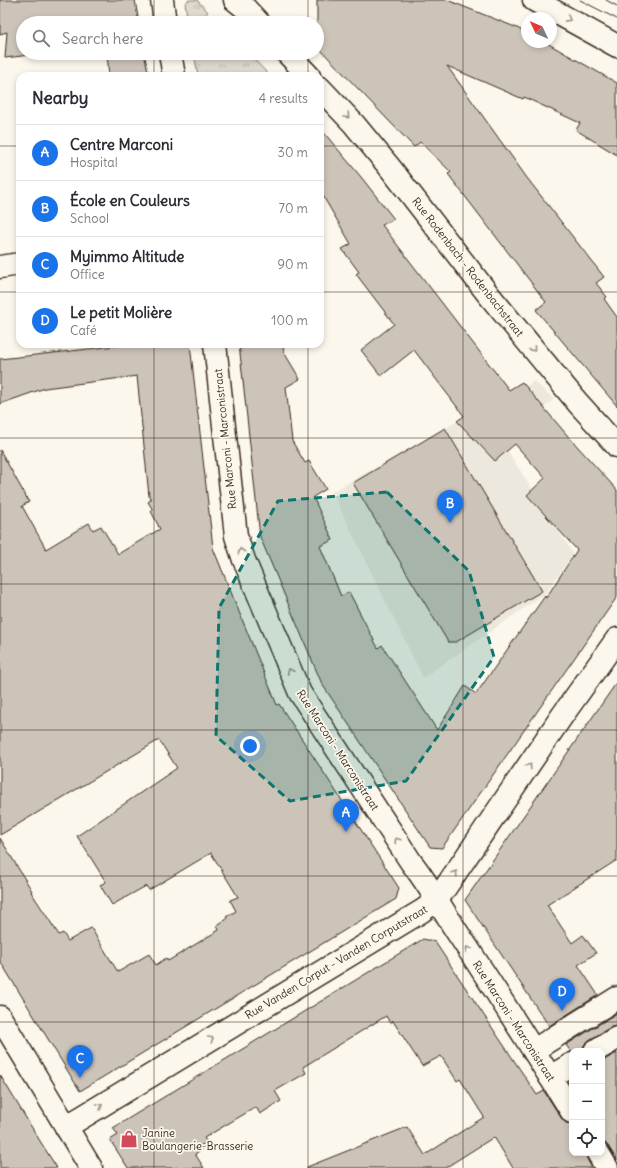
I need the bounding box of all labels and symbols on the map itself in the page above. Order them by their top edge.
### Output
north arrow [521,12,557,48]
one-way arrow [564,14,571,22]
one-way arrow [342,111,350,119]
street label: Rue Rodenbach - Rodenbachstraat [409,194,527,340]
one-way arrow [529,344,536,351]
street label: Rue Marconi - Marconistraat [211,368,239,510]
pin: B [437,490,463,523]
one-way arrow [237,548,246,555]
one-way arrow [287,668,295,675]
street label: Rue Marconi - Marconistraat [294,687,382,813]
your location [240,736,260,756]
one-way arrow [524,763,532,770]
pin: A [333,799,359,832]
one-way arrow [394,837,402,844]
one-way arrow [450,870,458,877]
street label: Rue Vanden Corput - Vanden Corputstraat [242,902,430,1022]
one-way arrow [465,946,473,953]
street label: Rue Marconi - Marconistraat [470,958,558,1084]
pin: D [549,978,575,1011]
one-way arrow [207,1036,214,1044]
pin: C [67,1045,93,1078]
one-way arrow [96,1104,103,1111]
place label: Janine Boulangerie-Brasserie [142,1126,253,1153]
shop icon: Janine Boulangerie-Brasserie [119,1129,139,1149]

